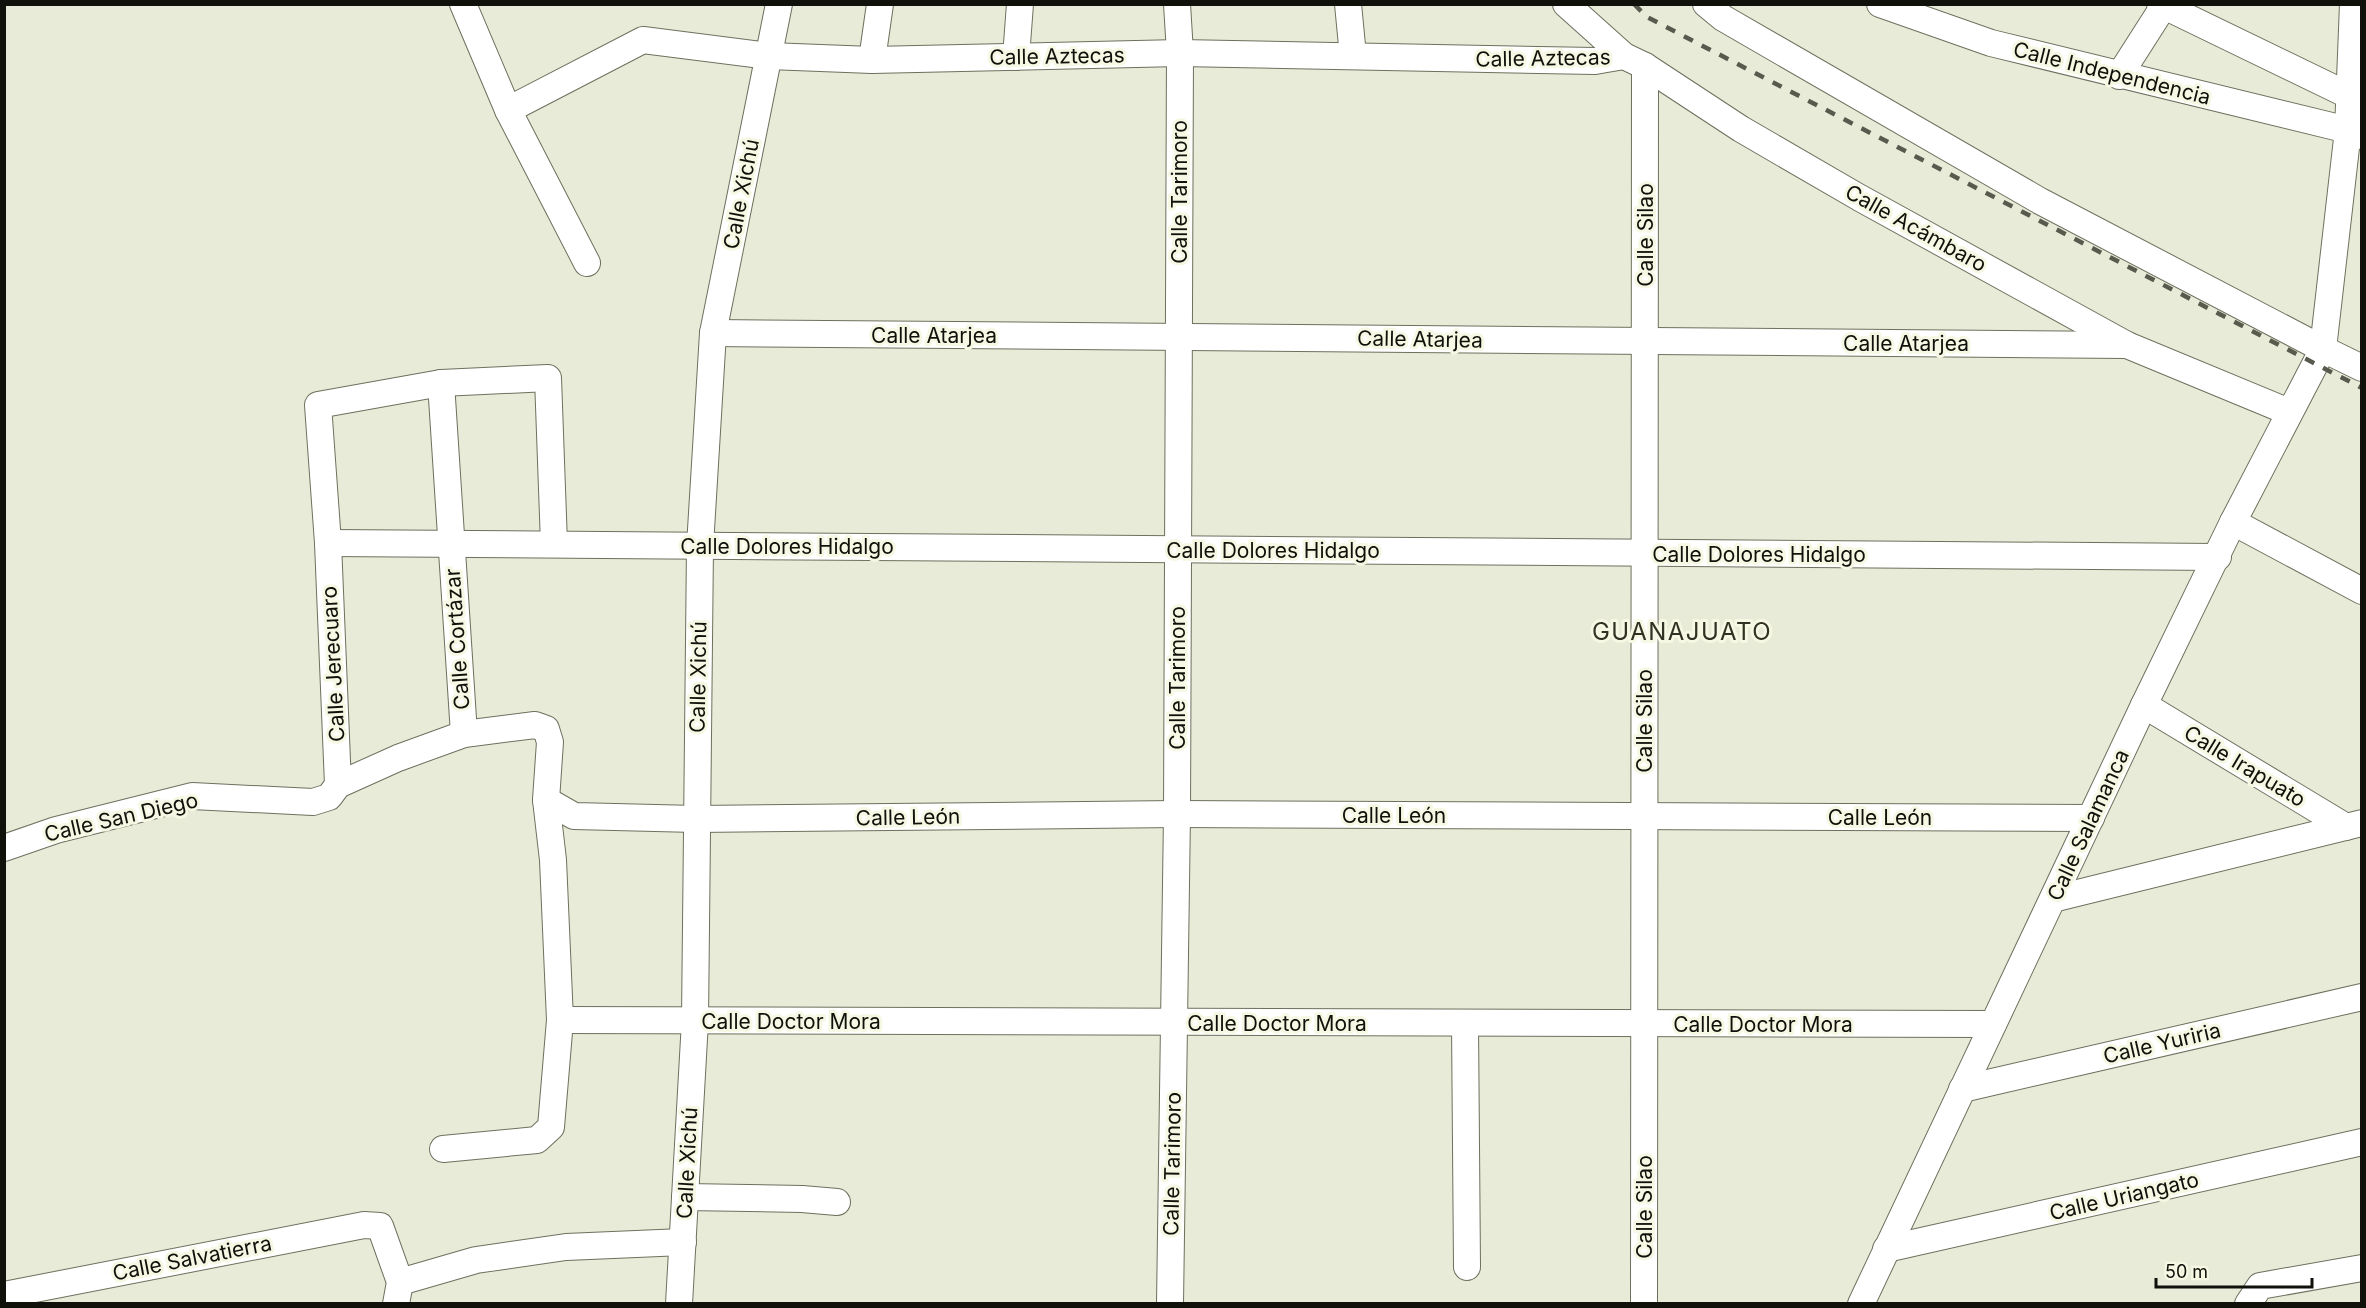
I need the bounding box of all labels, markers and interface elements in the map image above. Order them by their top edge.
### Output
street label: Calle Independencia [2011,36,2213,110]
street label: Calle Aztecas [989,42,1125,70]
street label: Calle Aztecas [1475,44,1611,72]
street label: Calle Tarimoro [1167,120,1192,264]
street label: Calle Xichú [718,137,764,251]
street label: Calle Acámbaro [1841,179,1991,277]
street label: Calle Silao [1633,183,1658,287]
street label: Calle Atarjea [871,323,997,348]
street label: Calle Atarjea [1357,325,1483,353]
street label: Calle Atarjea [1843,331,1969,356]
street label: Calle Dolores Hidalgo [680,534,894,559]
street label: Calle Dolores Hidalgo [1166,538,1380,563]
street label: Calle Dolores Hidalgo [1652,542,1866,567]
street label: Calle Cortázar [440,567,474,711]
street label: Calle Jerecuaro [316,586,350,742]
street label: Calle Tarimoro [1165,606,1190,750]
district label: GUANAJUATO [1592,617,1772,646]
street label: Calle Xichú [685,621,711,733]
street label: Calle Silao [1632,669,1657,773]
street label: Calle Irapuato [2180,720,2310,812]
street label: Calle Salamanca [2042,745,2134,905]
street label: Calle San Diego [42,787,200,847]
street label: Calle León [1342,803,1446,828]
street label: Calle León [856,804,960,830]
street label: Calle León [1828,805,1932,830]
street label: Calle Doctor Mora [701,1009,881,1034]
street label: Calle Doctor Mora [1187,1011,1367,1036]
street label: Calle Doctor Mora [1673,1012,1853,1037]
street label: Calle Yuriria [2101,1017,2223,1069]
street label: Calle Tarimoro [1158,1092,1186,1236]
street label: Calle Xichú [672,1107,702,1219]
street label: Calle Silao [1632,1155,1657,1259]
street label: Calle Uriangato [2047,1167,2201,1225]
street label: Calle Salvatierra [110,1230,274,1286]
scale bar [2156,1251,2312,1289]
text: 50 m [2165,1261,2208,1282]

